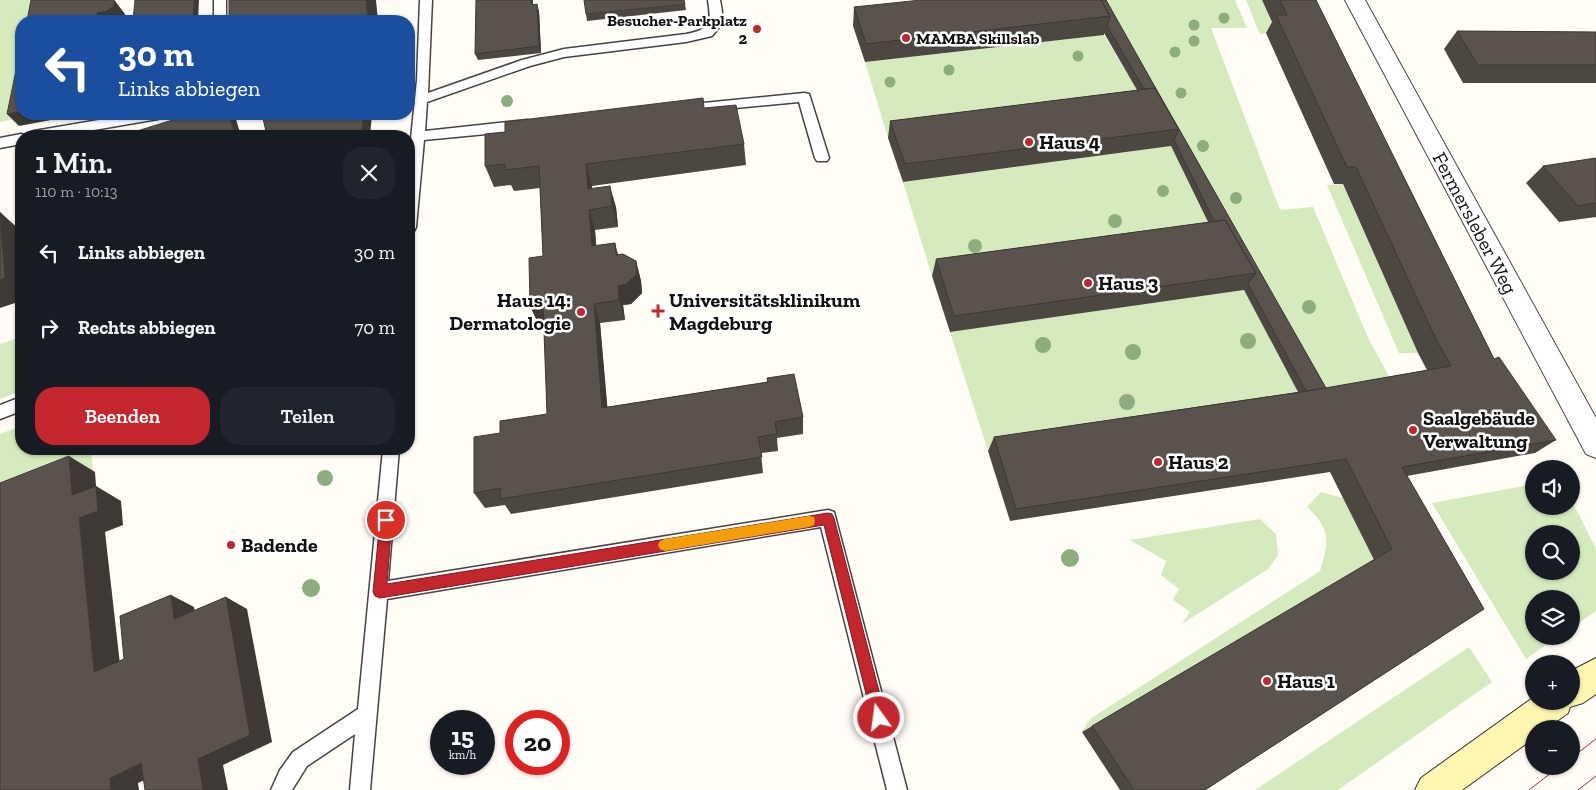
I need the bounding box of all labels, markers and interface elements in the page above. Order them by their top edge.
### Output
place label: Besucher-Parkplatz 2 [607,11,747,48]
marker: Besucher-Parkplatz 2 [751,23,763,35]
place label: MAMBA Skillslab [916,29,1039,48]
marker: MAMBA Skillslab [900,32,912,44]
text: 30 m [118,33,194,75]
icon: left [35,35,100,100]
text: Links abbiegen [118,75,260,102]
place label: Haus 4 [1039,130,1100,154]
marker: Haus 4 [1023,136,1035,148]
text: 1 Min. [35,145,113,181]
button: close [343,147,395,199]
street label: Fermersleber Weg [1427,148,1523,298]
text: 110 m · 10:13 [35,182,118,201]
icon: left [35,239,63,267]
text: Links abbiegen [78,241,205,264]
text: 30 m [354,241,395,264]
place label: Haus 3 [1098,271,1159,295]
marker: Haus 3 [1082,277,1094,289]
place label: Haus 14: Dermatologie [449,288,571,335]
place label: Universitätsklinikum Magdeburg [669,288,861,335]
marker: Universitätsklinikum Magdeburg [651,304,665,318]
marker: Haus 14: Dermatologie [575,306,587,318]
icon: right [35,314,63,342]
text: Rechts abbiegen [78,316,216,339]
text: 70 m [354,316,395,339]
button: Beenden [35,387,210,445]
button: Teilen [220,387,395,445]
place label: Saalgebäude Verwaltung [1423,406,1535,453]
marker: Saalgebäude Verwaltung [1407,424,1419,436]
place label: Haus 2 [1168,450,1229,474]
marker: Haus 2 [1152,456,1164,468]
map controls [1525,460,1580,775]
button: sound [1525,460,1580,515]
pin [365,499,407,541]
icon: arrive [372,506,400,534]
button: search [1525,525,1580,580]
place label: Badende [241,533,318,557]
marker: Badende [225,539,237,551]
button: layers [1525,590,1580,645]
button: + [1525,655,1580,710]
place label: Haus 1 [1277,669,1335,693]
marker: Haus 1 [1261,675,1273,687]
position arrow [852,691,904,743]
speed limit sign: 20 [505,710,570,775]
button: − [1525,720,1580,775]
text: 15 [451,721,474,751]
text: km/h [449,748,476,762]

